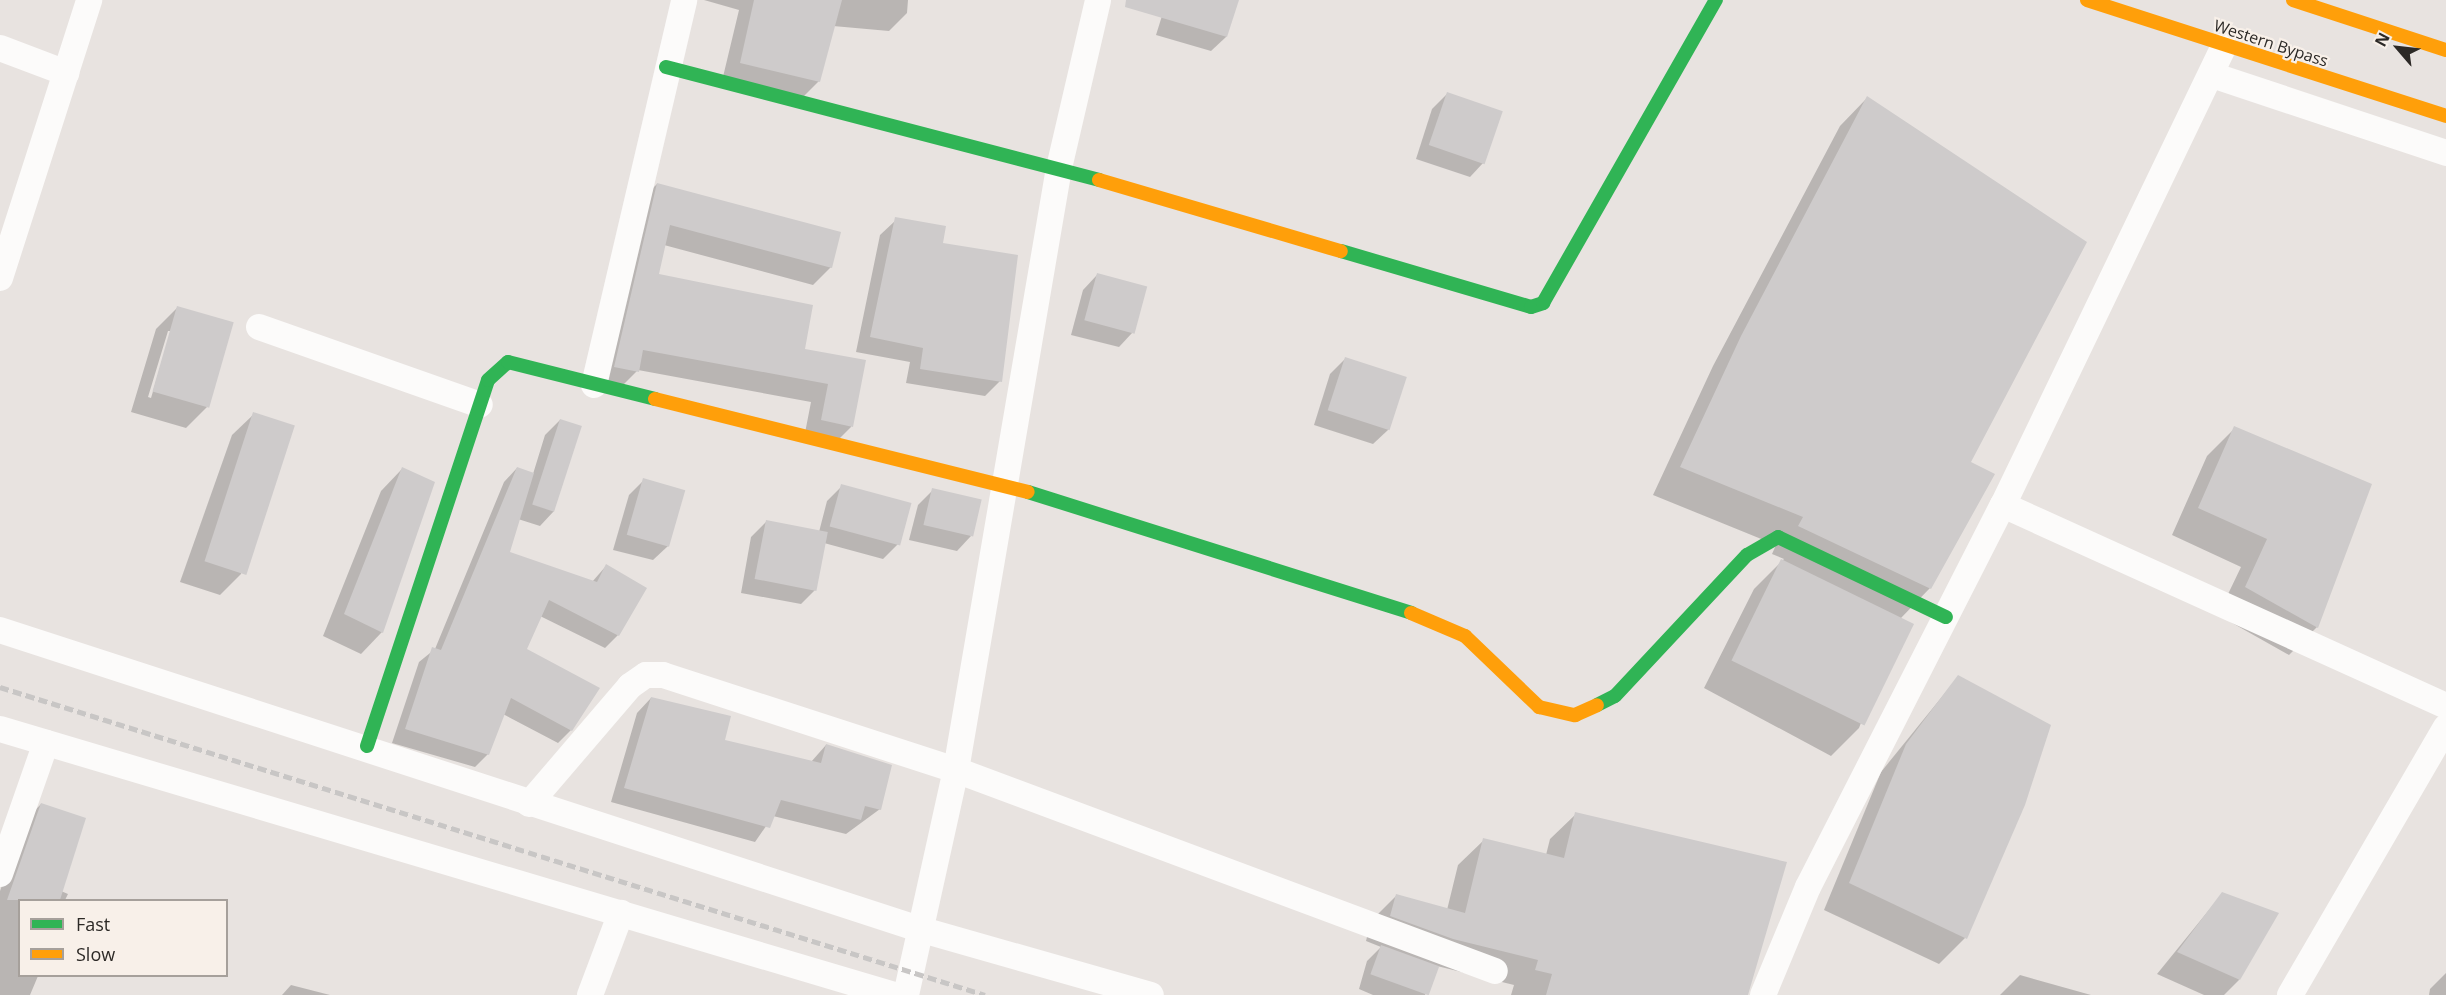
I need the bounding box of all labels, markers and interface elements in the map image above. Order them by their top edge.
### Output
street label: Western Bypass [2212,16,2330,70]
north arrow [2368,18,2428,78]
text: N [2369,29,2395,50]
legend [18,899,228,977]
text: Fast [76,912,110,936]
text: Slow [76,942,115,966]

